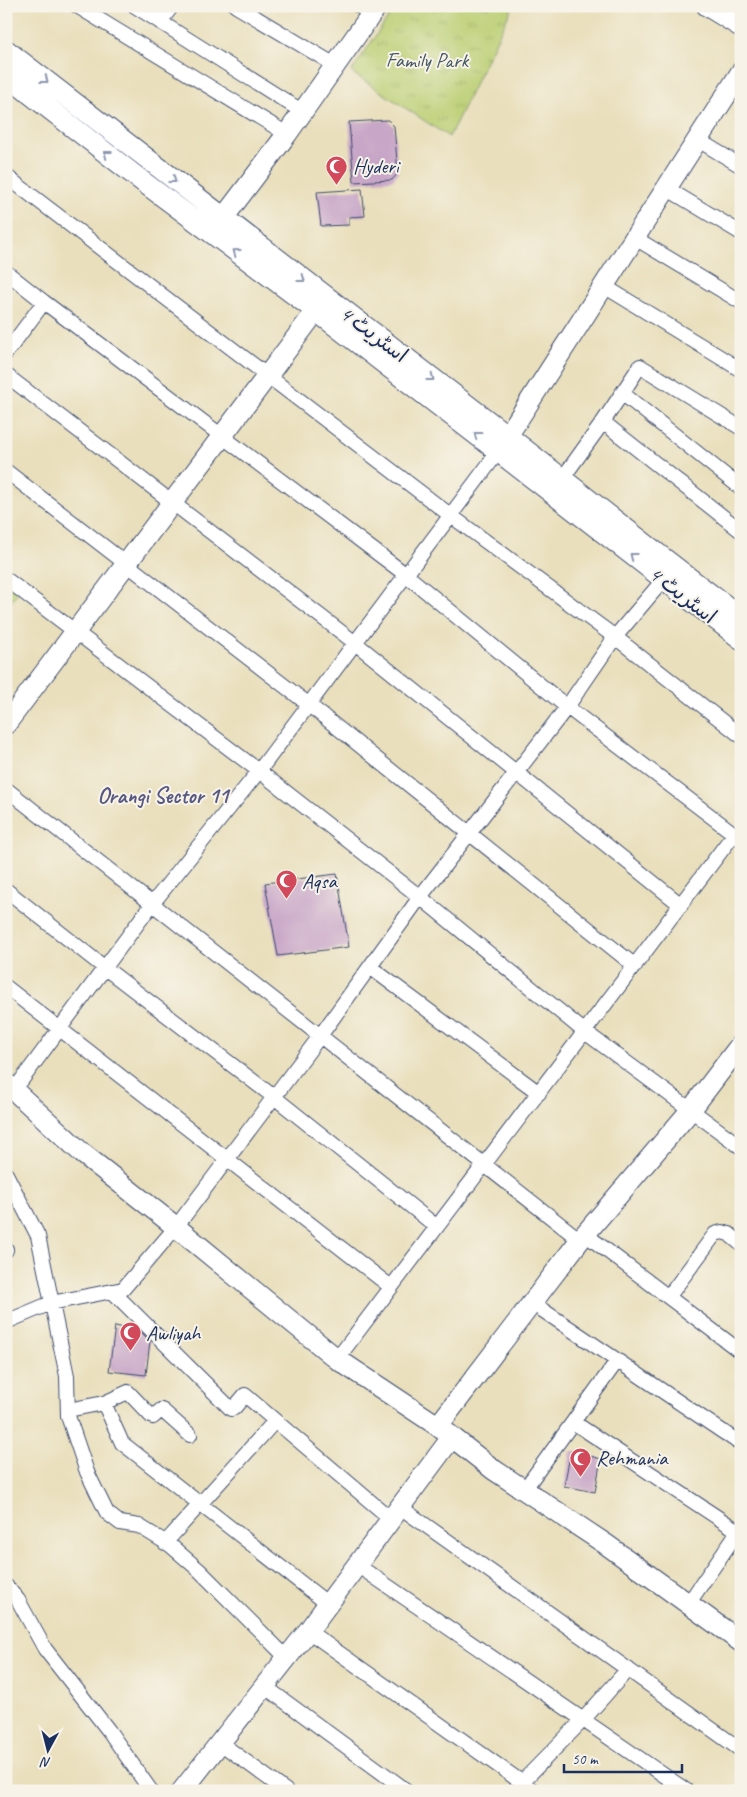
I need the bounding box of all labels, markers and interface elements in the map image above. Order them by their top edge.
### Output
park label: Family Park [386,47,469,73]
one-way arrow [39,75,48,83]
one-way arrow [104,151,113,159]
place label: Hyderi [353,153,402,179]
mosque icon: Hyderi [325,154,349,185]
one-way arrow [167,174,177,183]
one-way arrow [233,250,242,258]
one-way arrow [296,273,306,282]
street label: اسٹریٹ 4 [335,300,413,368]
one-way arrow [425,372,434,380]
one-way arrow [474,433,483,441]
one-way arrow [629,553,639,562]
street label: اسٹریٹ 4 [644,561,722,629]
district label: Orangi Sector 11 [97,782,231,810]
place label: Aqsa [302,868,338,894]
mosque icon: Aqsa [274,869,298,900]
place label: Awliyah [146,1320,201,1346]
mosque icon: Awliyah [118,1321,142,1352]
place label: Rehmania [596,1445,669,1471]
mosque icon: Rehmania [568,1446,592,1477]
north arrow [22,1724,72,1774]
scale bar [564,1742,682,1774]
text: 50 m [572,1750,599,1769]
text: N [39,1753,52,1771]

